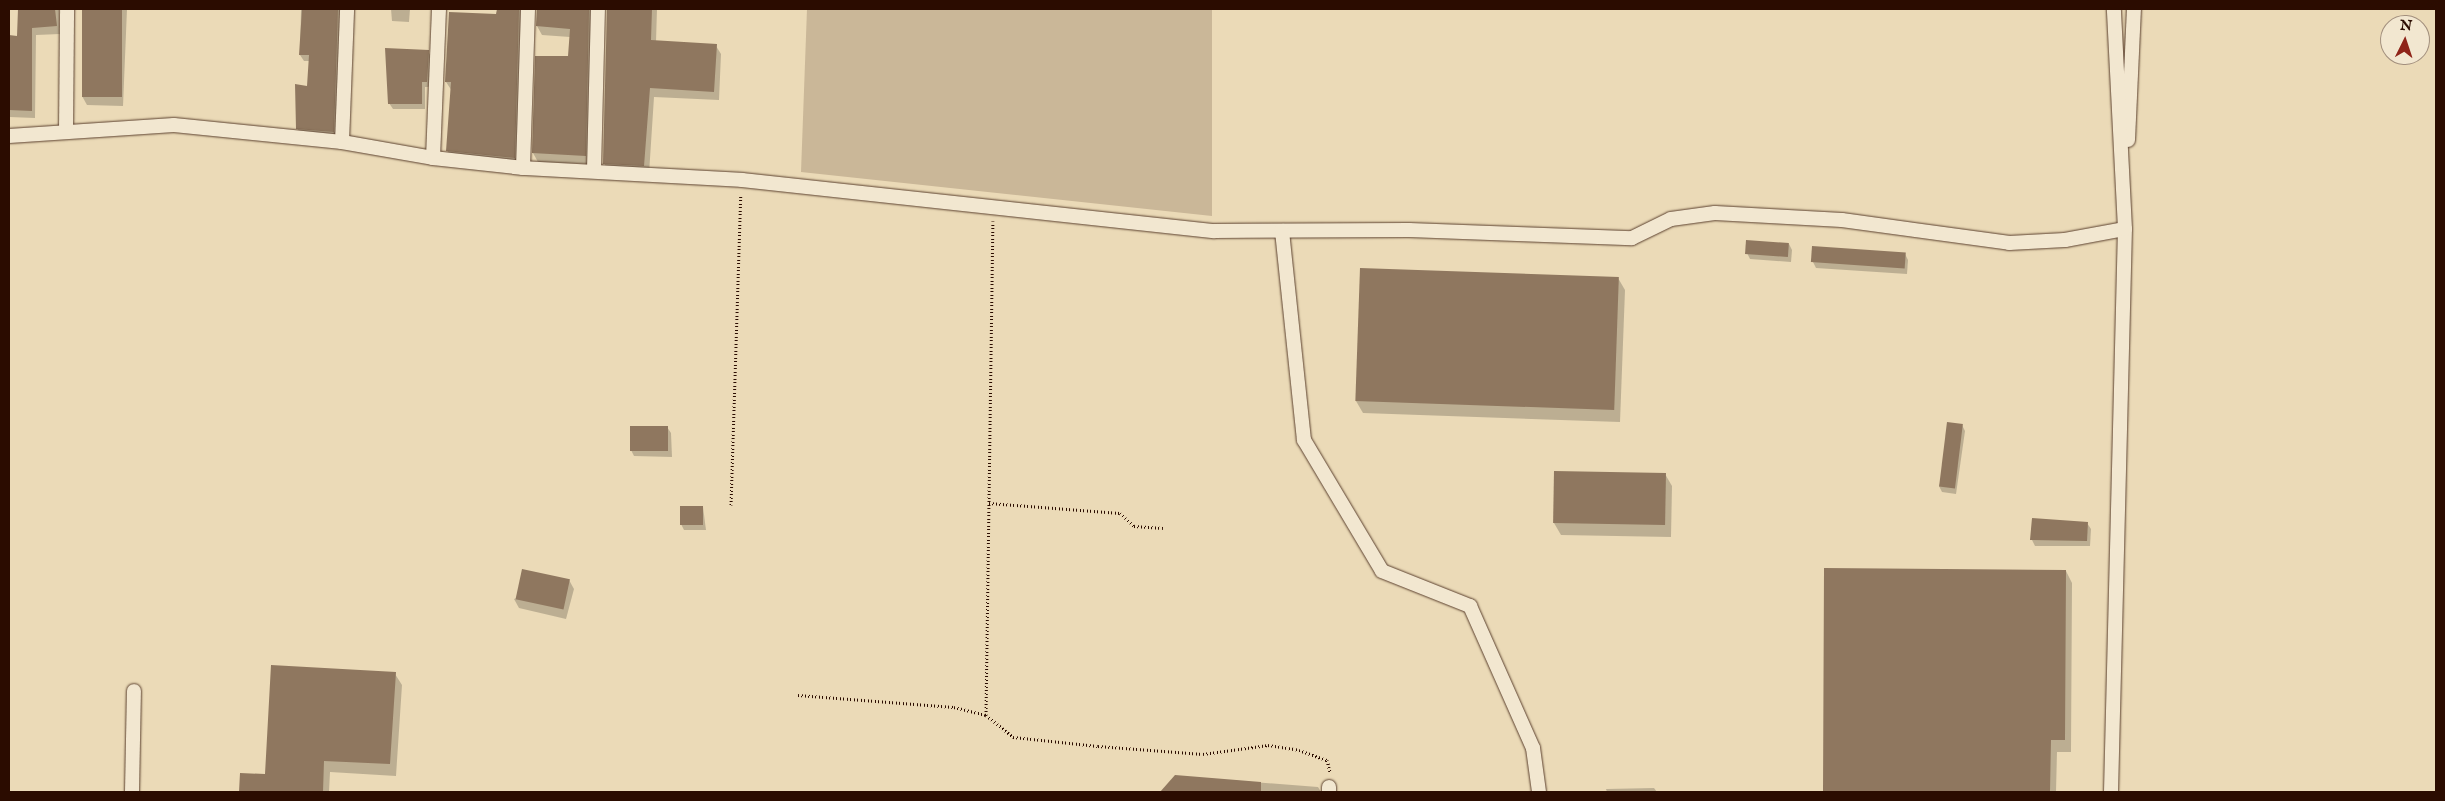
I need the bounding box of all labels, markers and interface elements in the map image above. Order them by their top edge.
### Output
north arrow [2380,15,2430,65]
text: N [2399,17,2413,35]

